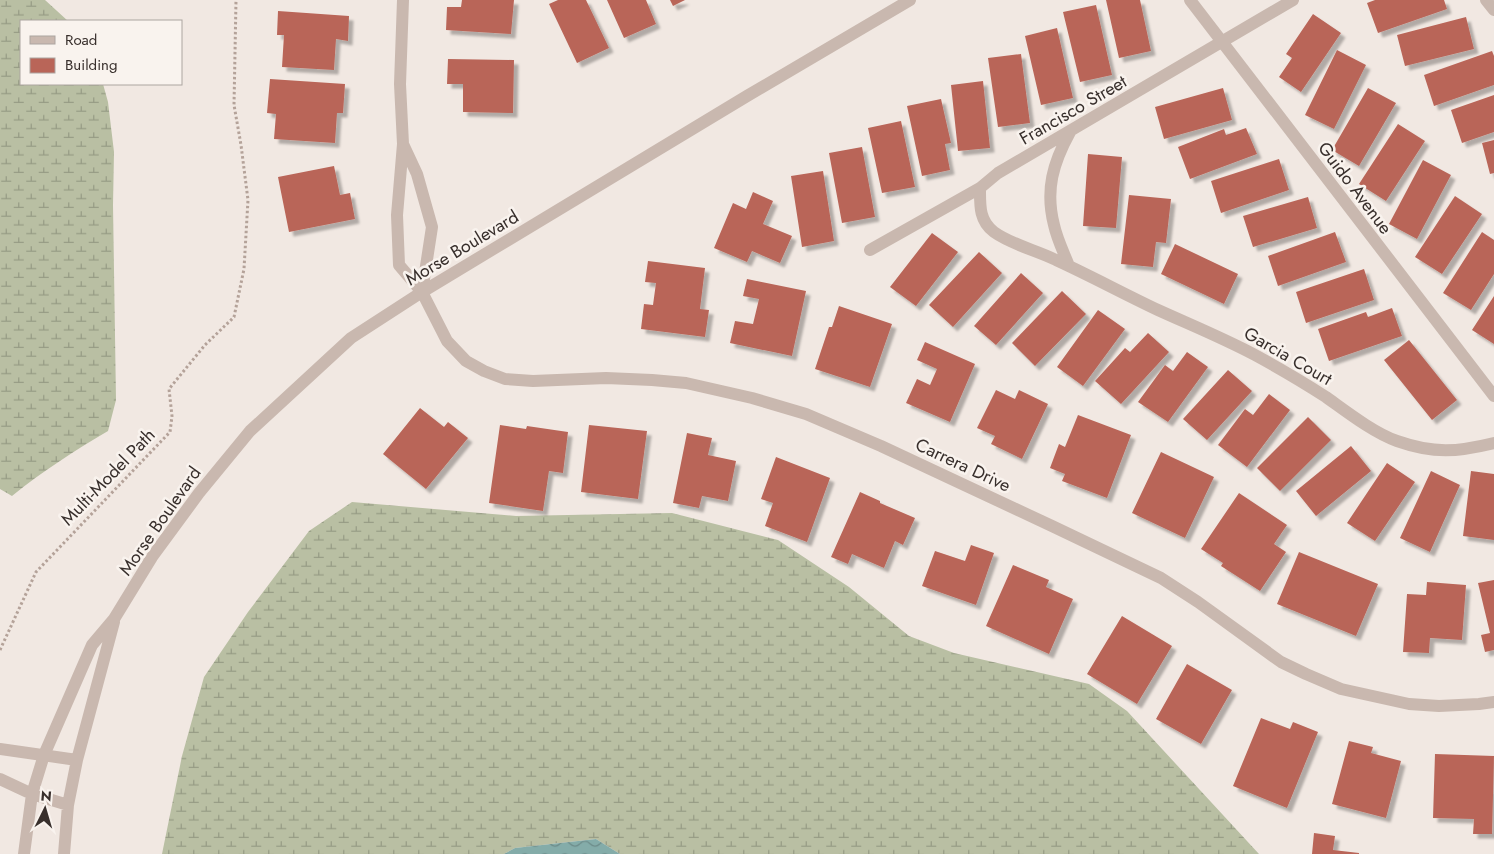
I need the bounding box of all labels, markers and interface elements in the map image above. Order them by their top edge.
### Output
legend [20,20,182,85]
text: Road [65,29,97,51]
text: Building [65,54,117,76]
street label: Francisco Street [1014,68,1132,151]
street label: Guido Avenue [1312,136,1398,240]
street label: Morse Boulevard [400,204,524,292]
street label: Garcia Court [1239,320,1337,392]
street label: Multi-Model Path [55,423,161,531]
street label: Carrera Drive [911,432,1015,498]
street label: Morse Boulevard [113,461,207,581]
north arrow [20,784,70,834]
text: N [40,786,53,806]

